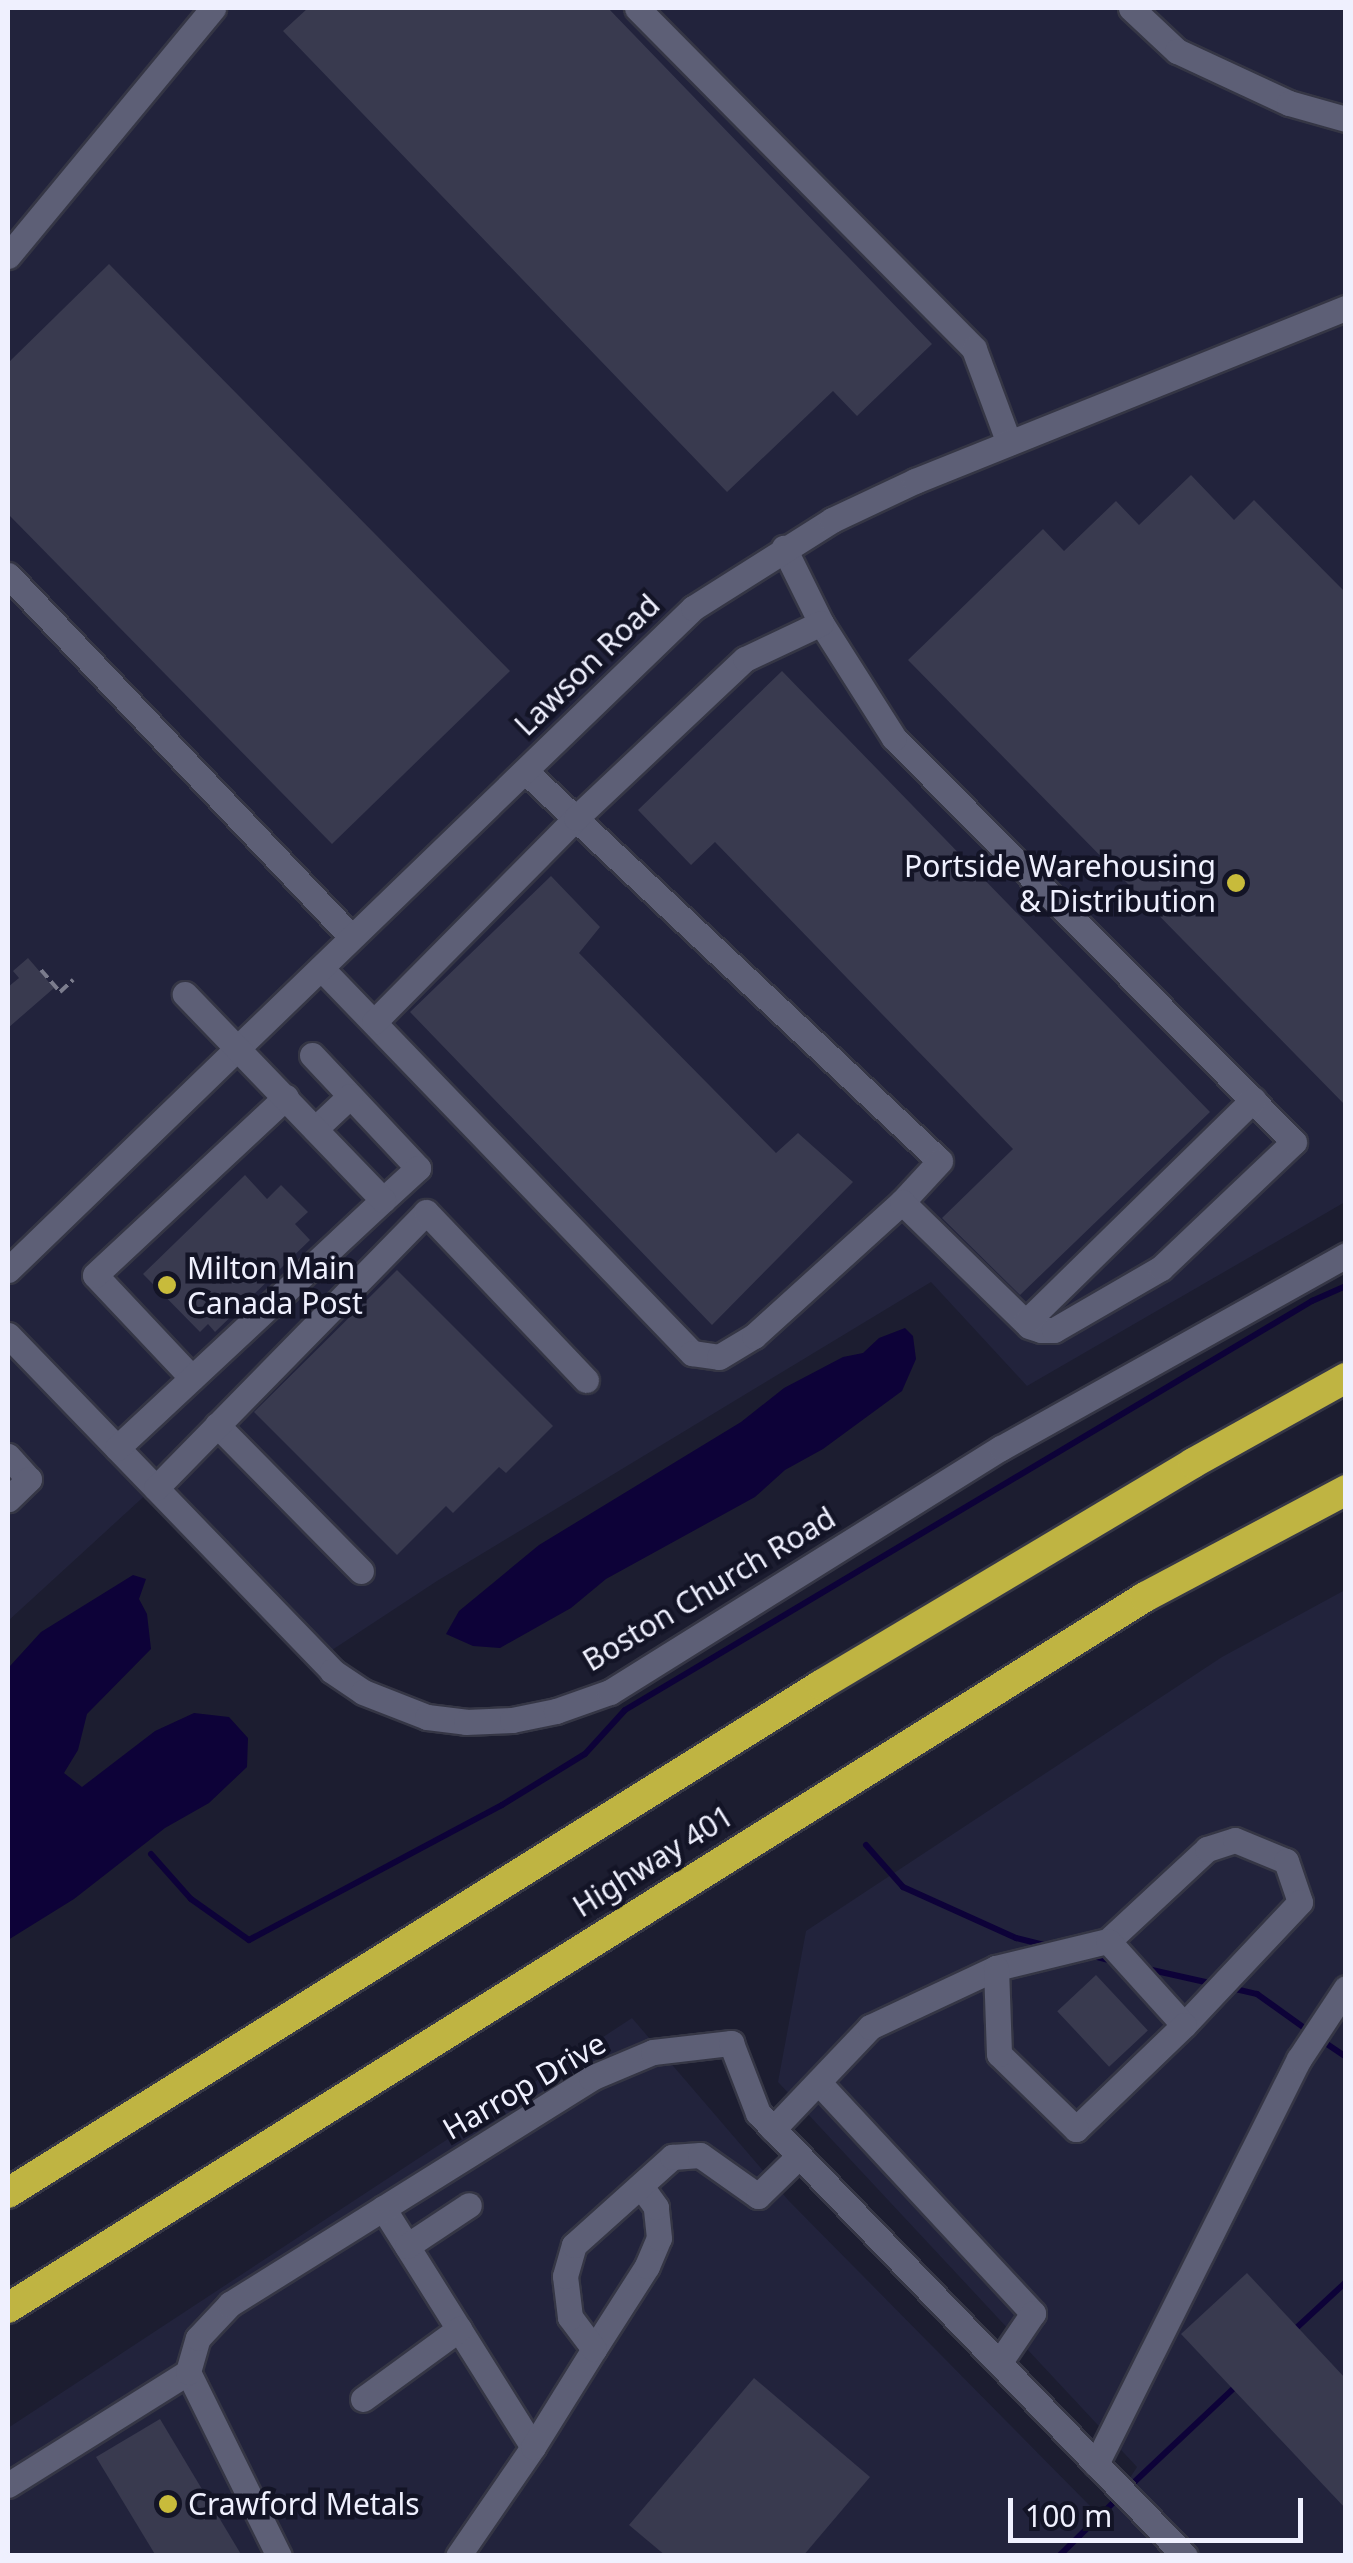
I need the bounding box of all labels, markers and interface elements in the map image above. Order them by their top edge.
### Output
street label: Lawson Road [507,587,667,743]
place label: Portside Warehousing & Distribution [904,848,1216,918]
marker: Portside Warehousing & Distribution [1225,872,1247,894]
place label: Milton Main Canada Post [187,1250,363,1320]
marker: Milton Main Canada Post [156,1274,178,1296]
street label: Boston Church Road [576,1499,842,1679]
street label: Highway 401 [566,1798,740,1924]
street label: Harrop Drive [436,2025,612,2147]
scale bar [1013,2478,1308,2540]
place label: Crawford Metals [188,2486,420,2522]
marker: Crawford Metals [157,2493,179,2515]
text: 100 m [1025,2495,1112,2536]

